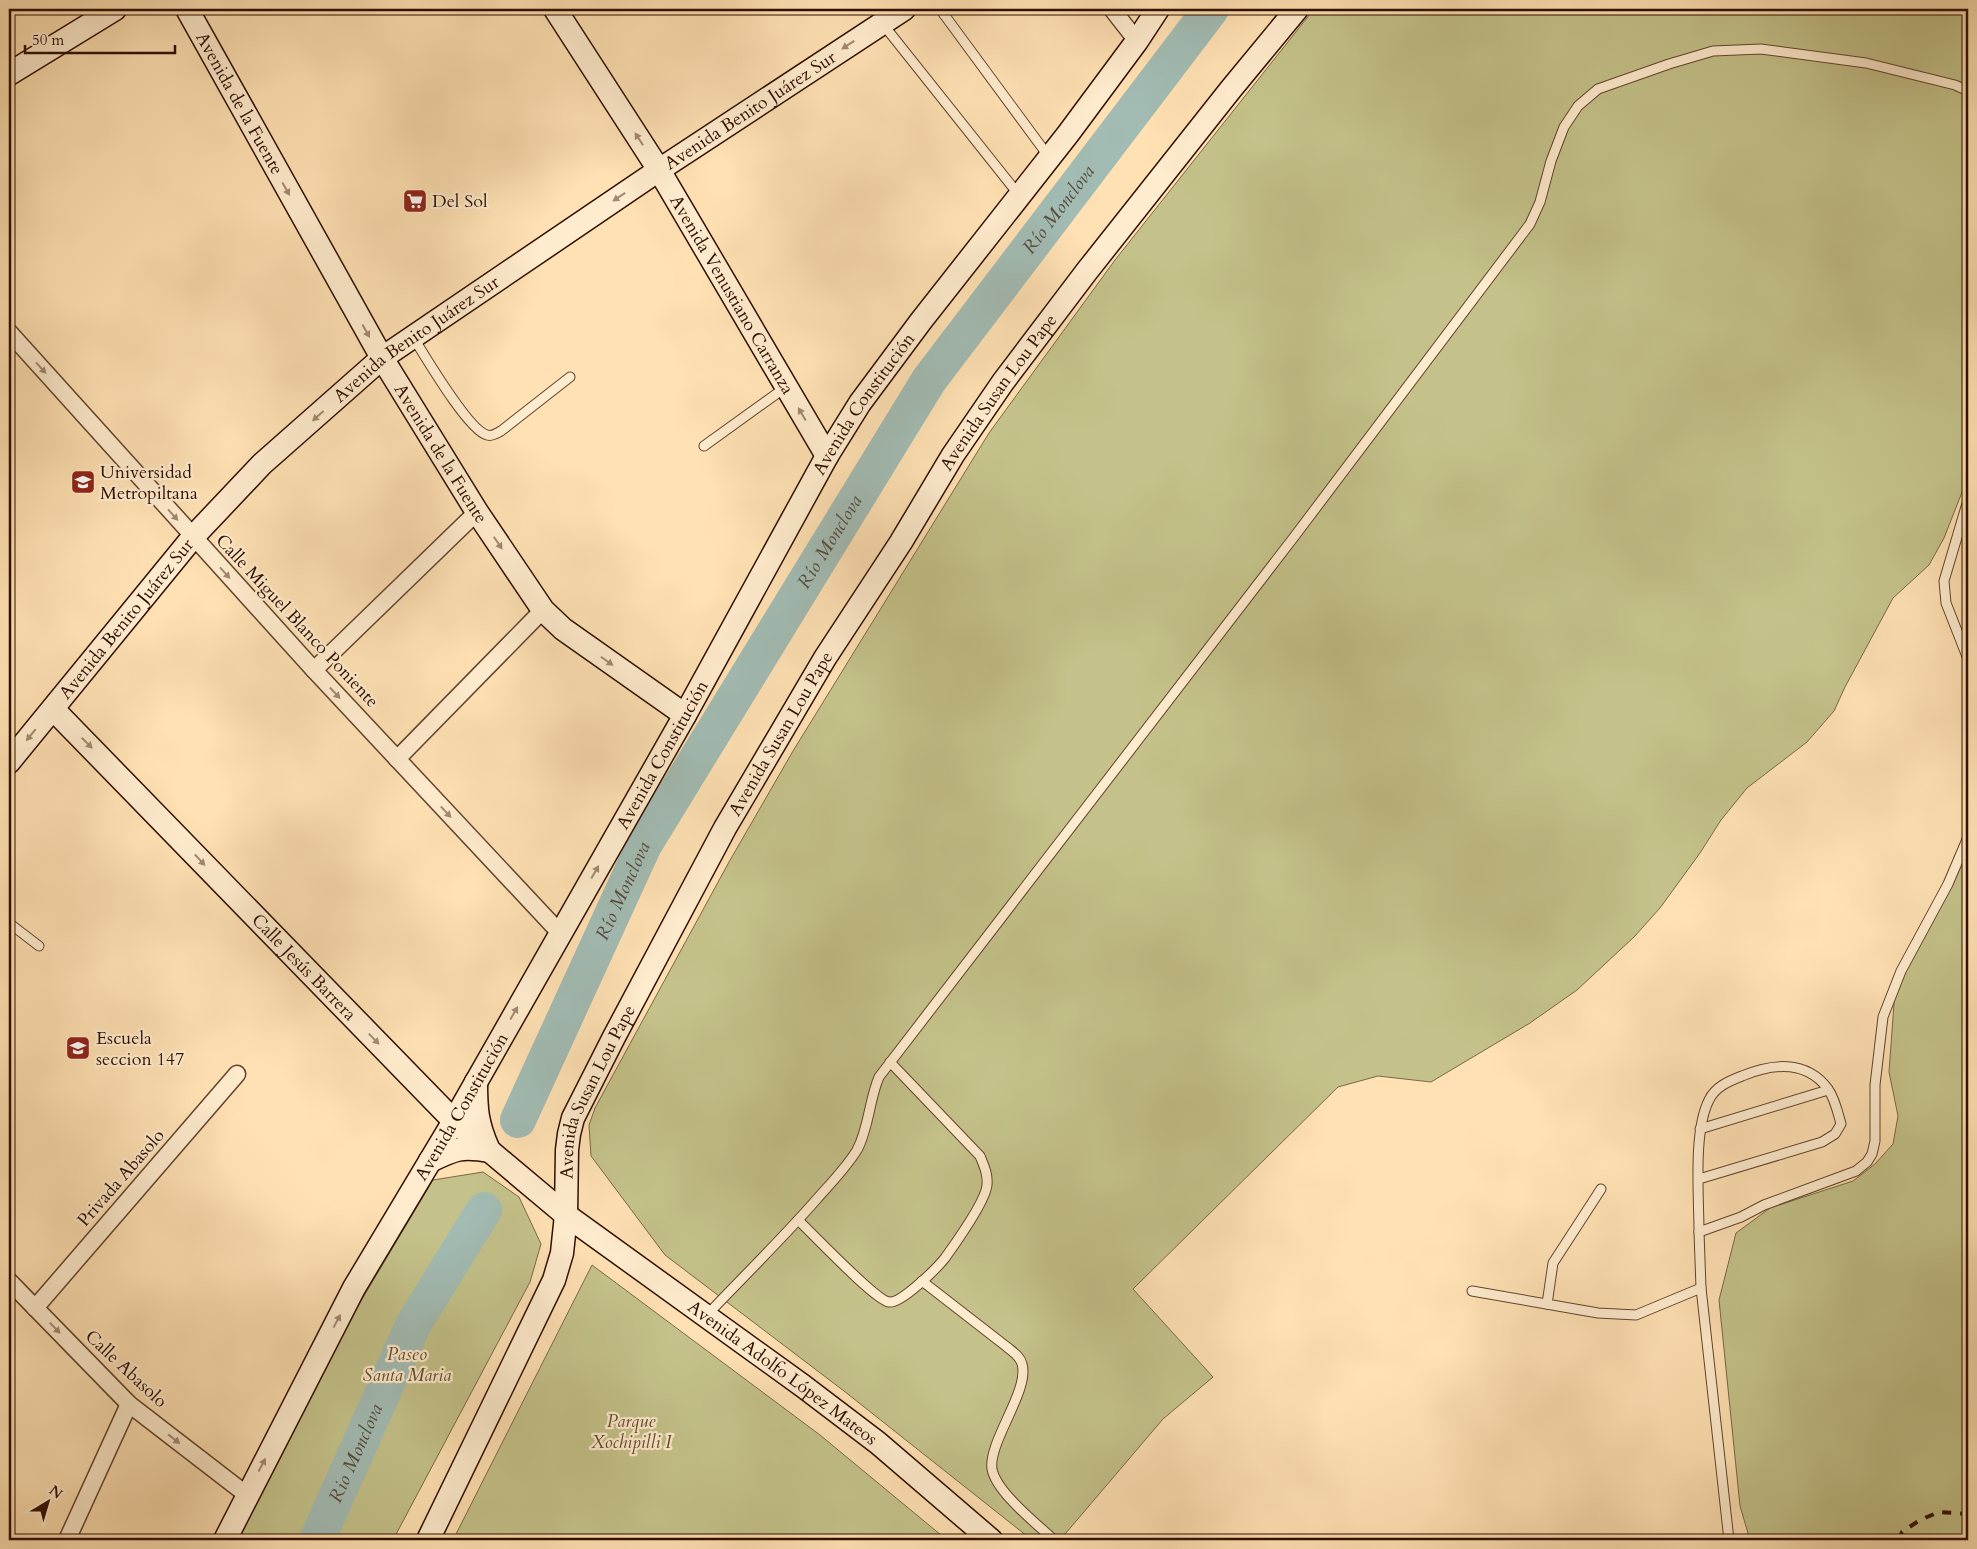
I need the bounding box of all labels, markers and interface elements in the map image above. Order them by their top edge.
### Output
scale bar [25,22,175,54]
street label: Avenida de la Fuente [190,27,290,179]
text: 50 m [32,30,64,50]
one-way arrow [842,40,855,50]
street label: Avenida Benito Juárez Sur [659,44,841,176]
one-way arrow [634,132,644,145]
water label: Río Monclova [1016,159,1101,259]
one-way arrow [282,183,291,196]
supermarket icon: Del Sol [402,188,428,214]
place label: Del Sol [432,189,488,214]
street label: Avenida Venustiano Carranza [664,190,801,399]
one-way arrow [612,192,625,202]
street label: Avenida Benito Juárez Sur [328,269,504,408]
street label: Avenida Susan Lou Pape [934,309,1063,475]
one-way arrow [362,324,371,337]
street label: Avenida Constitución [807,327,921,479]
one-way arrow [35,362,47,374]
street label: Avenida de la Fuente [388,379,494,528]
one-way arrow [798,407,807,420]
one-way arrow [311,410,324,421]
place label: Universidad Metropiltana [100,460,198,506]
school or university icon: Universidad Metropiltana [70,469,96,495]
water label: Río Monclova [791,490,869,594]
one-way arrow [167,509,179,521]
street label: Calle Miguel Blanco Poniente [210,529,384,713]
street label: Avenida Benito Juárez Sur [53,533,200,704]
one-way arrow [493,536,503,550]
one-way arrow [220,567,231,580]
street label: Avenida Susan Lou Pape [722,646,839,820]
one-way arrow [600,656,614,666]
street label: Avenida Constitución [610,675,714,834]
one-way arrow [329,687,341,699]
one-way arrow [25,729,36,742]
one-way arrow [81,737,93,749]
one-way arrow [440,805,452,817]
water label: Río Monclova [589,837,657,944]
one-way arrow [194,854,206,866]
one-way arrow [590,866,599,879]
street label: Calle Jesús Barrera [246,908,362,1026]
street label: Avenida Susan Lou Pape [554,1000,641,1179]
one-way arrow [510,1007,519,1020]
place label: Escuela seccion 147 [96,1026,184,1072]
street label: Avenida Constitución [409,1027,515,1185]
one-way arrow [368,1033,380,1045]
school or university icon: Escuela seccion 147 [65,1035,91,1061]
street label: Privada Abasolo [72,1124,171,1232]
street label: Avenida Adolfo López Mateos [683,1294,883,1451]
one-way arrow [333,1314,341,1328]
one-way arrow [49,1322,61,1334]
street label: Calle Abasolo [79,1324,173,1414]
park label: Paseo Santa Maria [363,1342,451,1388]
water label: Rio Monclova [322,1399,389,1507]
park label: Parque Xochipilli I [591,1409,673,1455]
one-way arrow [167,1433,180,1444]
one-way arrow [258,1458,266,1473]
north arrow [22,1476,72,1526]
text: N [45,1481,66,1503]

